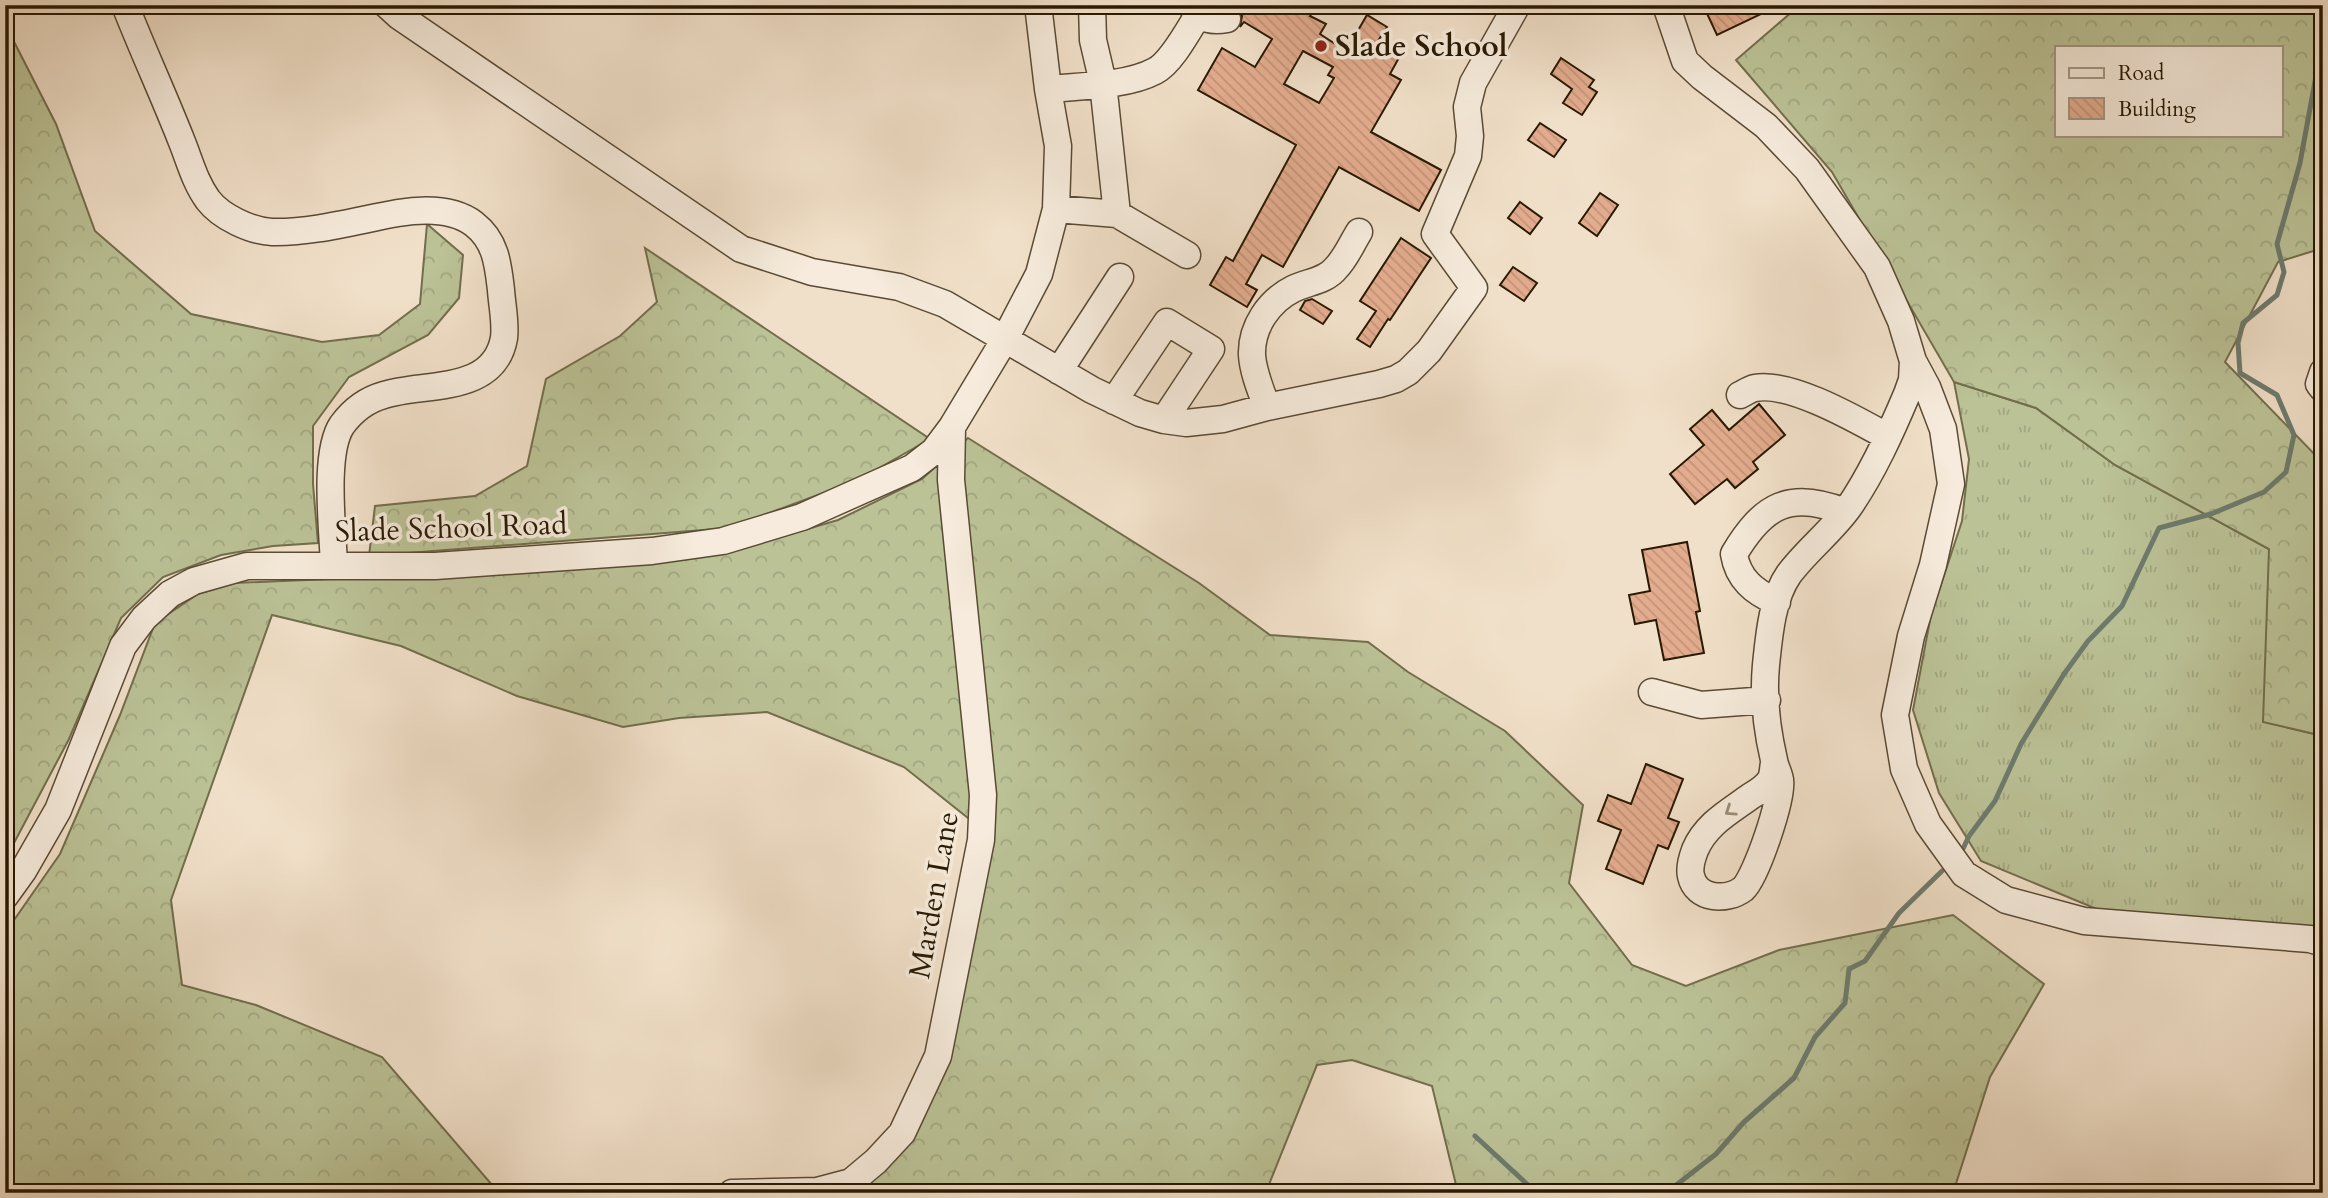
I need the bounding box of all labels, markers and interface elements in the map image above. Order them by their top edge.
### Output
place label: Slade School [1335,26,1508,67]
marker: Slade School [1313,38,1329,54]
legend [2055,46,2282,136]
text: Road [2118,59,2164,88]
text: Building [2118,95,2196,124]
street label: Slade School Road [334,503,568,553]
one-way arrow [1725,803,1738,815]
street label: Marden Lane [899,808,969,982]

